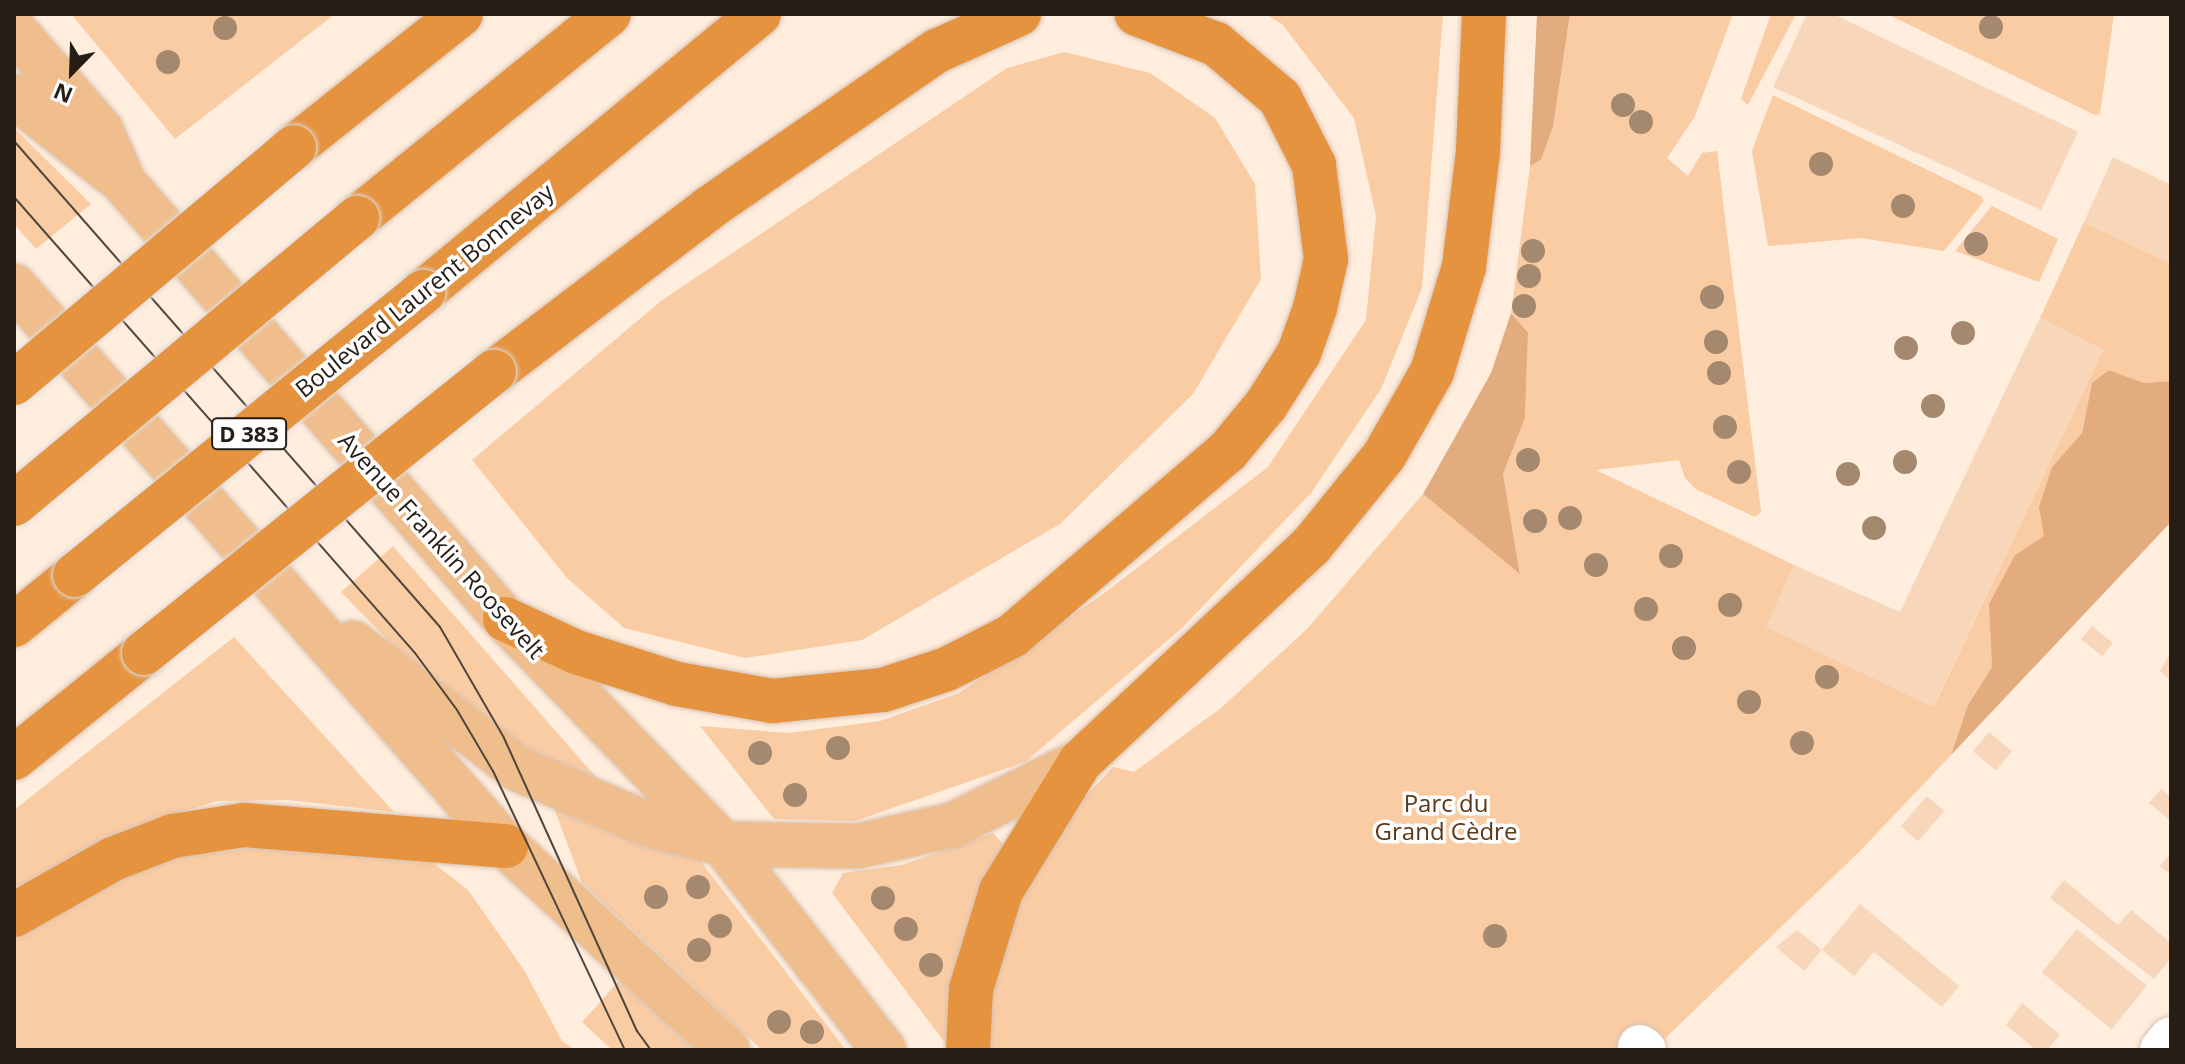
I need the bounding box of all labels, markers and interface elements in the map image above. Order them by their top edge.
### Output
north arrow [32,32,112,112]
text: N [49,77,77,111]
street label: Boulevard Laurent Bonnevay [289,177,559,403]
road number: D 383 [211,416,287,452]
street label: Avenue Franklin Roosevelt [333,426,551,664]
park label: Parc du Grand Cèdre [1375,789,1517,845]

